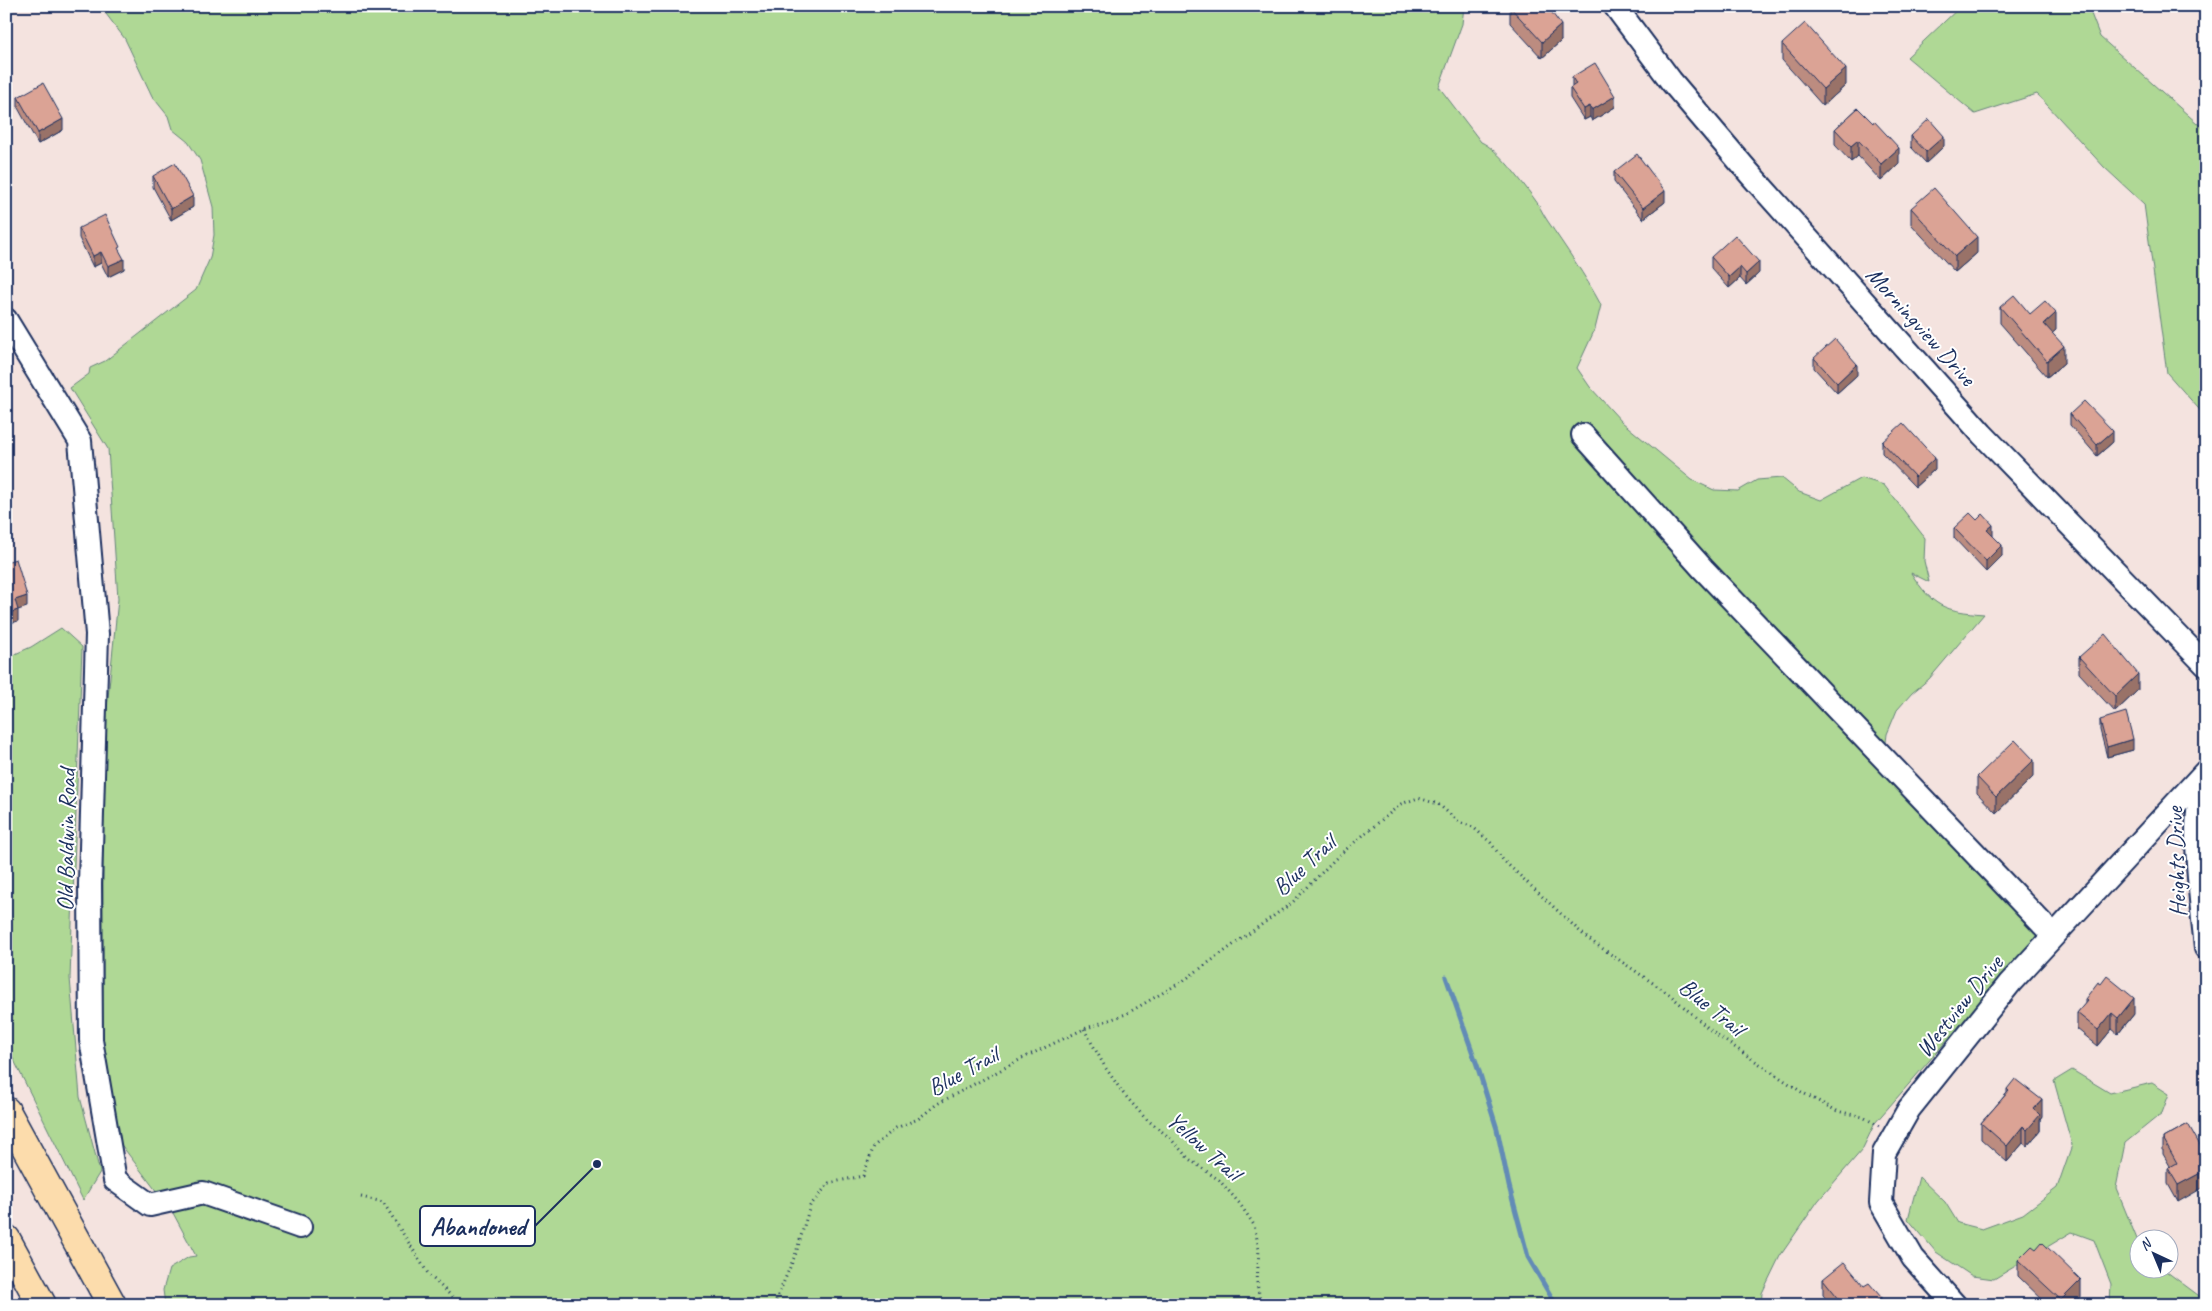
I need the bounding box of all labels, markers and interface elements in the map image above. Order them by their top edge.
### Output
street label: Morningview Drive [1860,260,1984,394]
street label: Old Baldwin Road [50,765,82,912]
street label: Heights Drive [2159,804,2193,917]
street label: Blue Trail [1266,825,1345,902]
street label: Westview Drive [1909,947,2011,1063]
street label: Blue Trail [1673,971,1754,1045]
street label: Blue Trail [922,1038,1007,1103]
street label: Yellow Trail [1161,1105,1250,1190]
callout: Abandoned [420,1206,535,1246]
text: Abandoned [430,1211,531,1243]
north arrow [2130,1228,2180,1278]
text: N [2136,1234,2156,1254]

